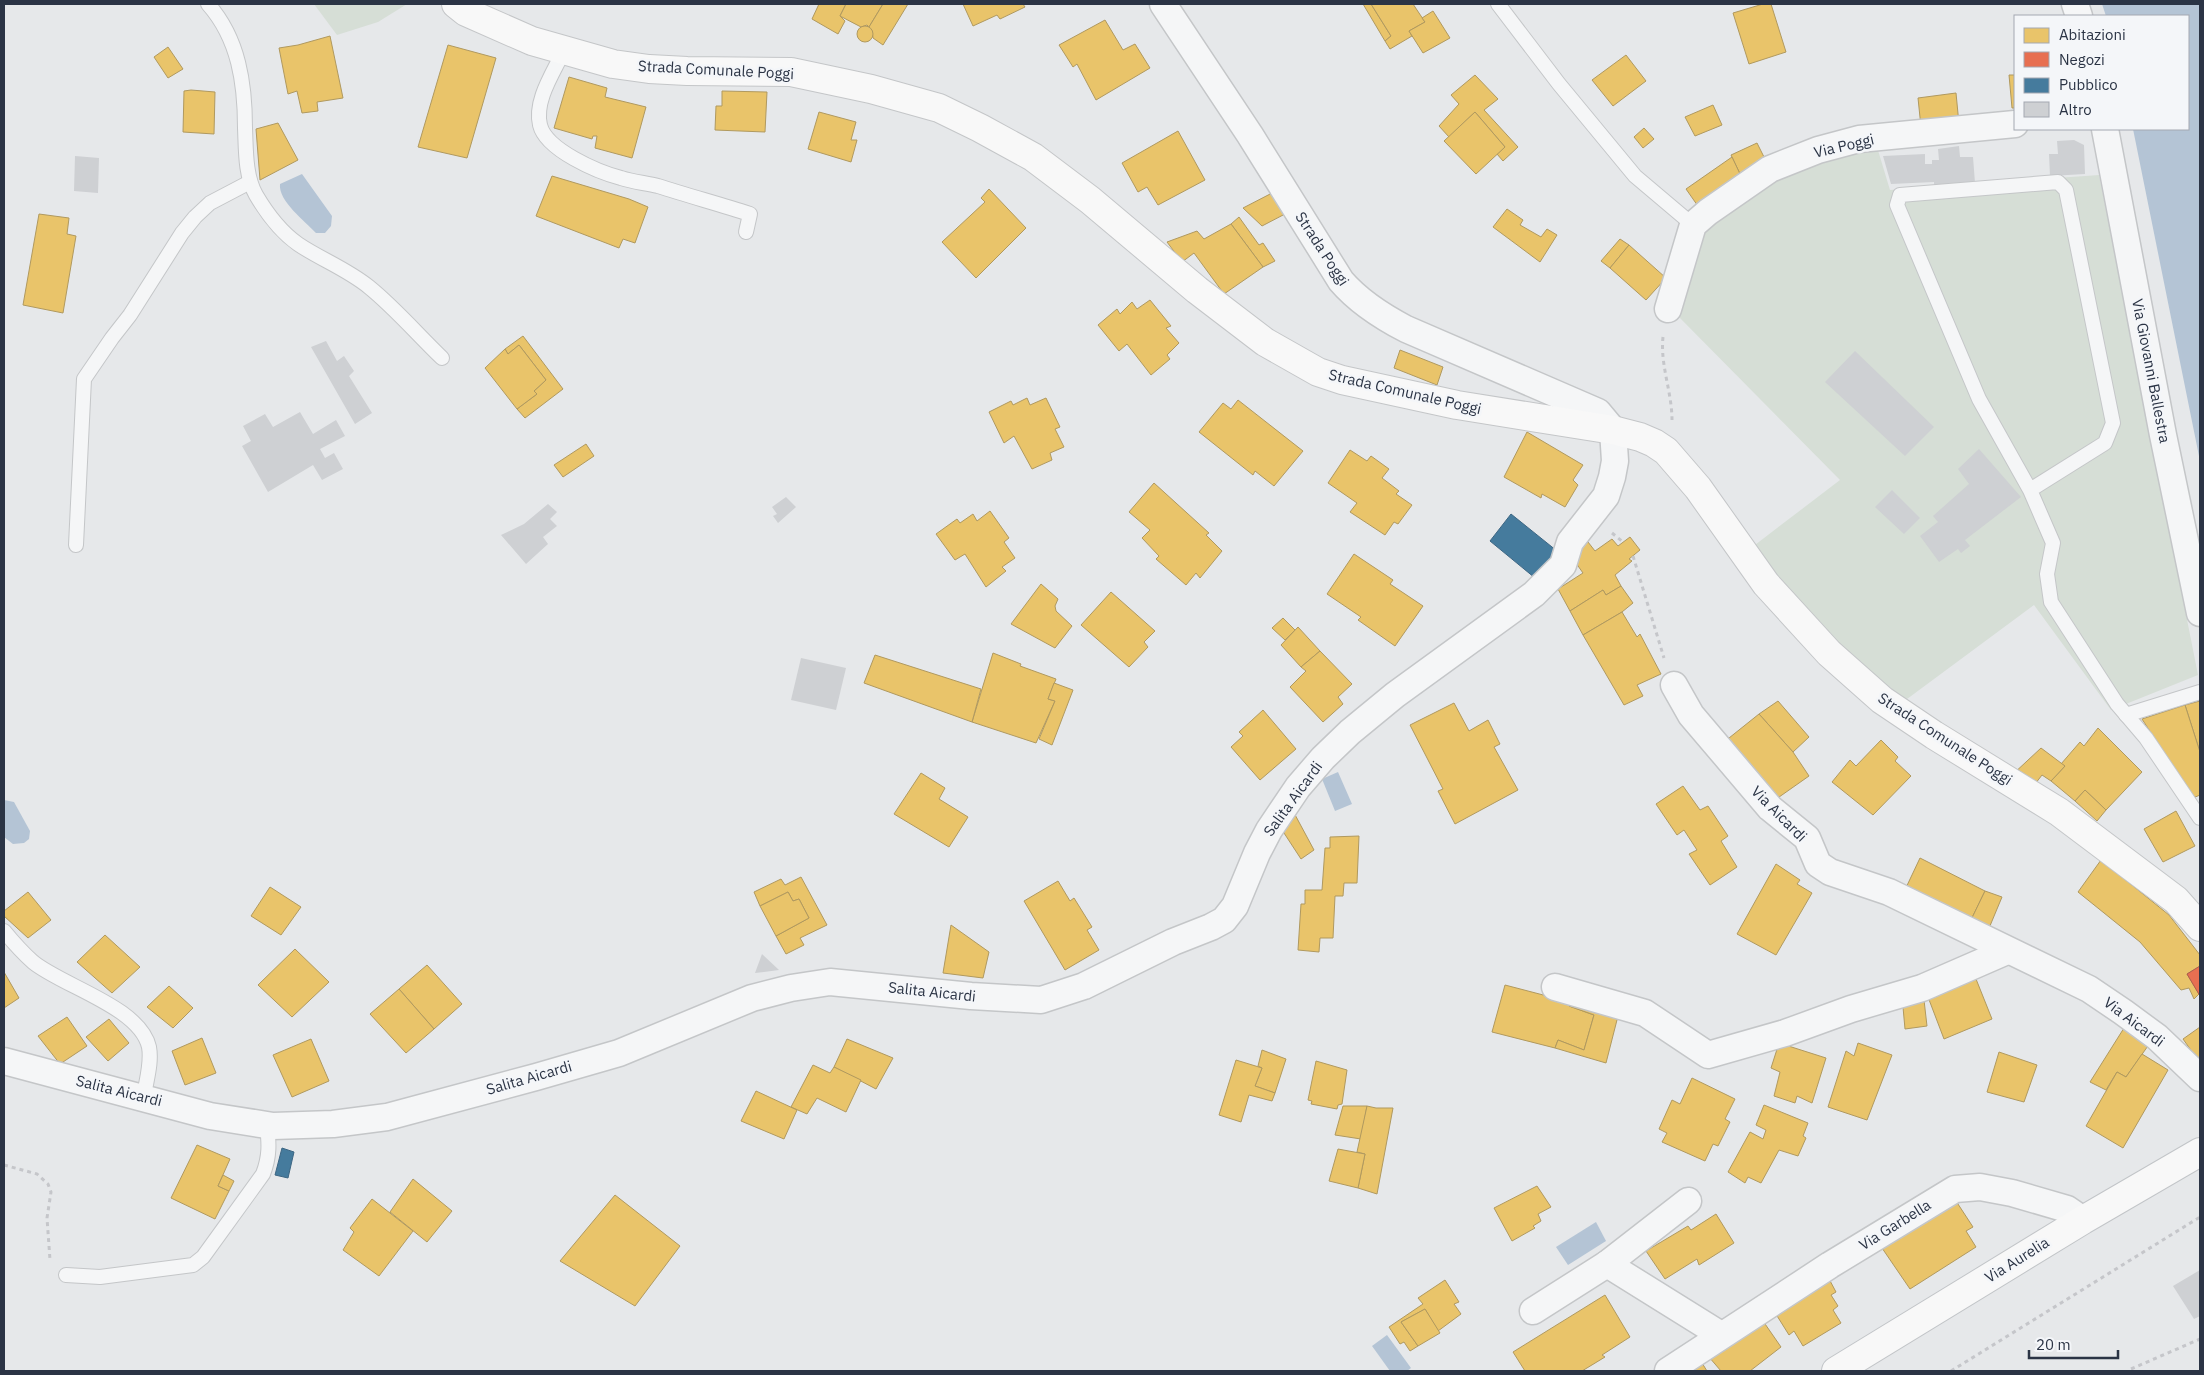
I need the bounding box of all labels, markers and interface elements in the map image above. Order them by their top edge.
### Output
legend [2014,15,2189,130]
text: Abitazioni [2059,25,2126,44]
text: Negozi [2059,50,2105,69]
street label: Strada Comunale Poggi [638,56,795,83]
text: Pubblico [2059,75,2118,94]
text: Altro [2059,100,2092,119]
street label: Via Poggi [1812,129,1876,162]
street label: Strada Poggi [1291,208,1353,289]
street label: Via Giovanni Ballestra [2128,297,2175,445]
street label: Strada Comunale Poggi [1327,365,1483,418]
street label: Strada Comunale Poggi [1875,688,2016,789]
street label: Salita Aicardi [1259,757,1326,840]
street label: Via Aicardi [1747,782,1811,846]
street label: Salita Aicardi [887,977,977,1006]
street label: Via Aicardi [2100,993,2168,1051]
street label: Salita Aicardi [484,1056,574,1099]
street label: Salita Aicardi [74,1071,164,1110]
street label: Via Garbella [1855,1195,1934,1254]
street label: Via Aurelia [1981,1232,2052,1287]
scale bar [2029,1328,2118,1360]
text: 20 m [2036,1335,2071,1354]

